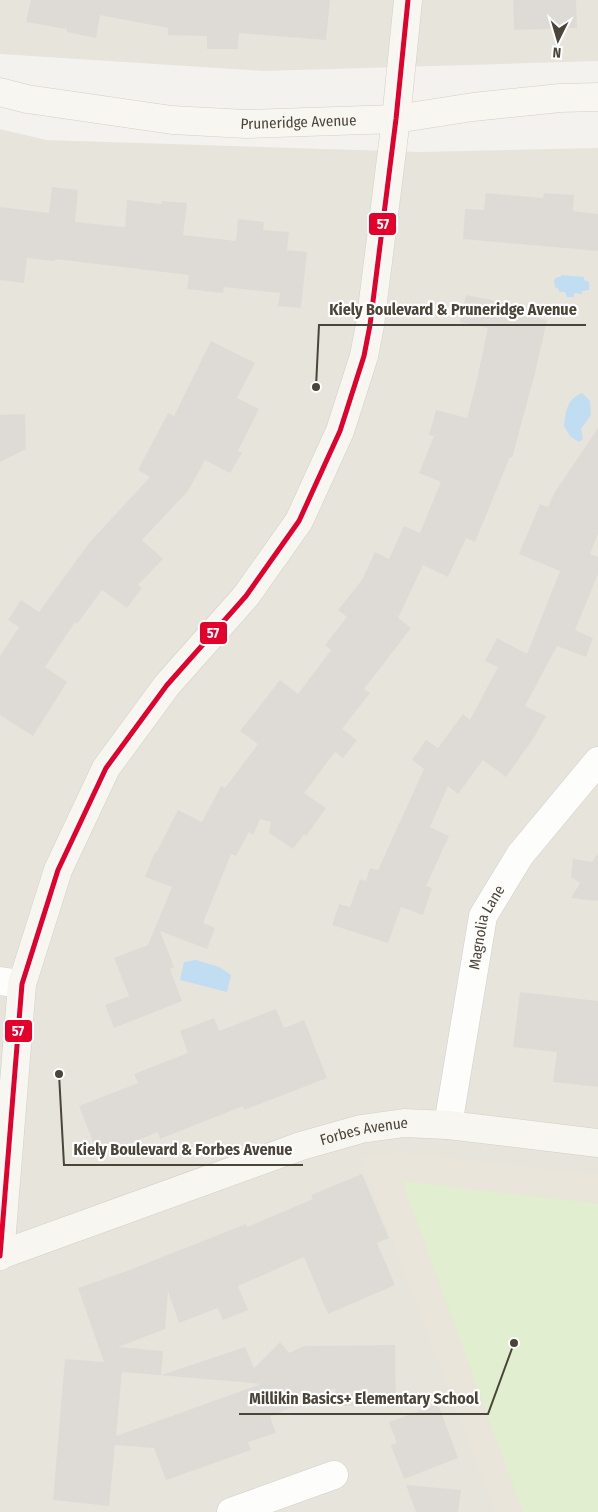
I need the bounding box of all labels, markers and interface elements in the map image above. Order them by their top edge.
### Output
north arrow [533,15,583,65]
text: N [552,44,562,61]
street label: Pruneridge Avenue [240,111,357,133]
line badge: 57 [368,212,397,236]
text: 57 [377,216,389,233]
callout: Kiely Boulevard & Pruneridge Avenue [319,294,586,325]
text: Kiely Boulevard & Pruneridge Avenue [329,300,577,319]
line badge: 57 [199,621,228,645]
text: 57 [207,625,219,642]
street label: Magnolia Lane [465,882,509,971]
line badge: 57 [4,1019,33,1043]
text: 57 [12,1023,24,1040]
street label: Forbes Avenue [318,1114,408,1149]
callout: Kiely Boulevard & Forbes Avenue [64,1134,303,1165]
text: Kiely Boulevard & Forbes Avenue [74,1140,292,1159]
callout: Millikin Basics+ Elementary School [239,1383,488,1414]
text: Millikin Basics+ Elementary School [249,1389,479,1408]

